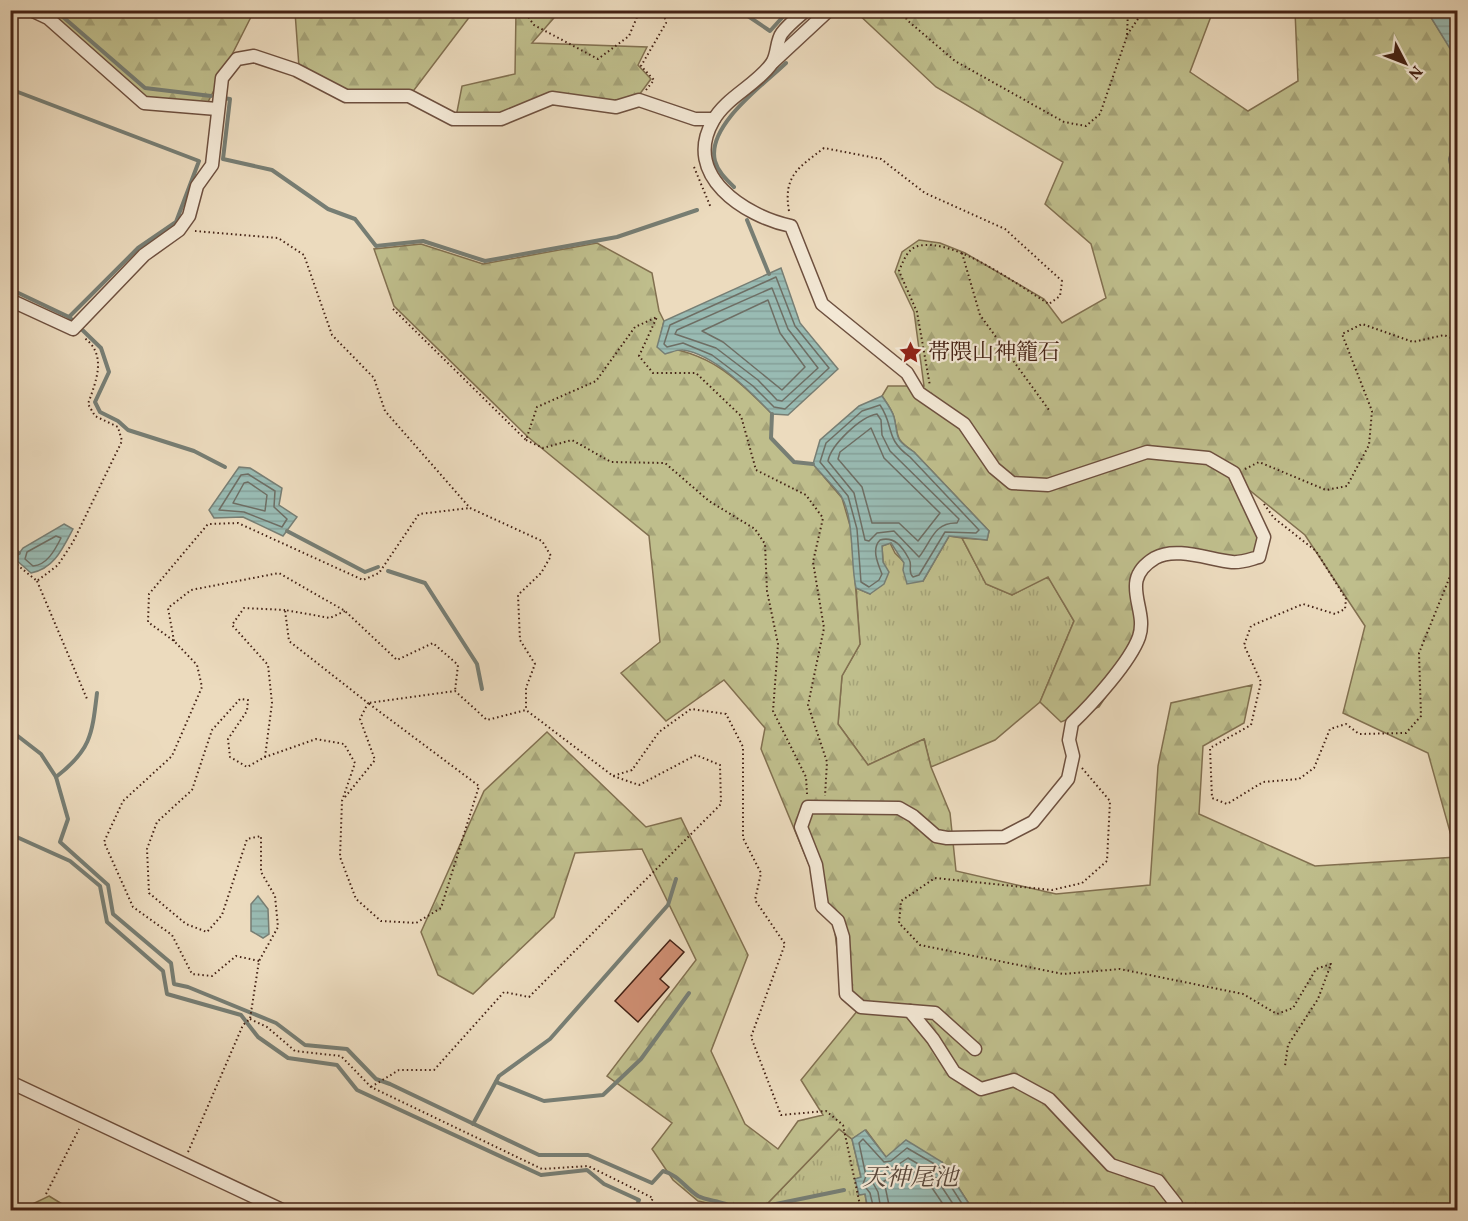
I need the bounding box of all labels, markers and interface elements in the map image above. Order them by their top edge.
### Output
north arrow [1375,33,1435,93]
text: N [1402,60,1427,84]
place label: 帯隈山神籠石 [928,338,1060,369]
place icon: 帯隈山神籠石 [897,340,923,366]
water label: 天神尾池 [862,1162,961,1196]

